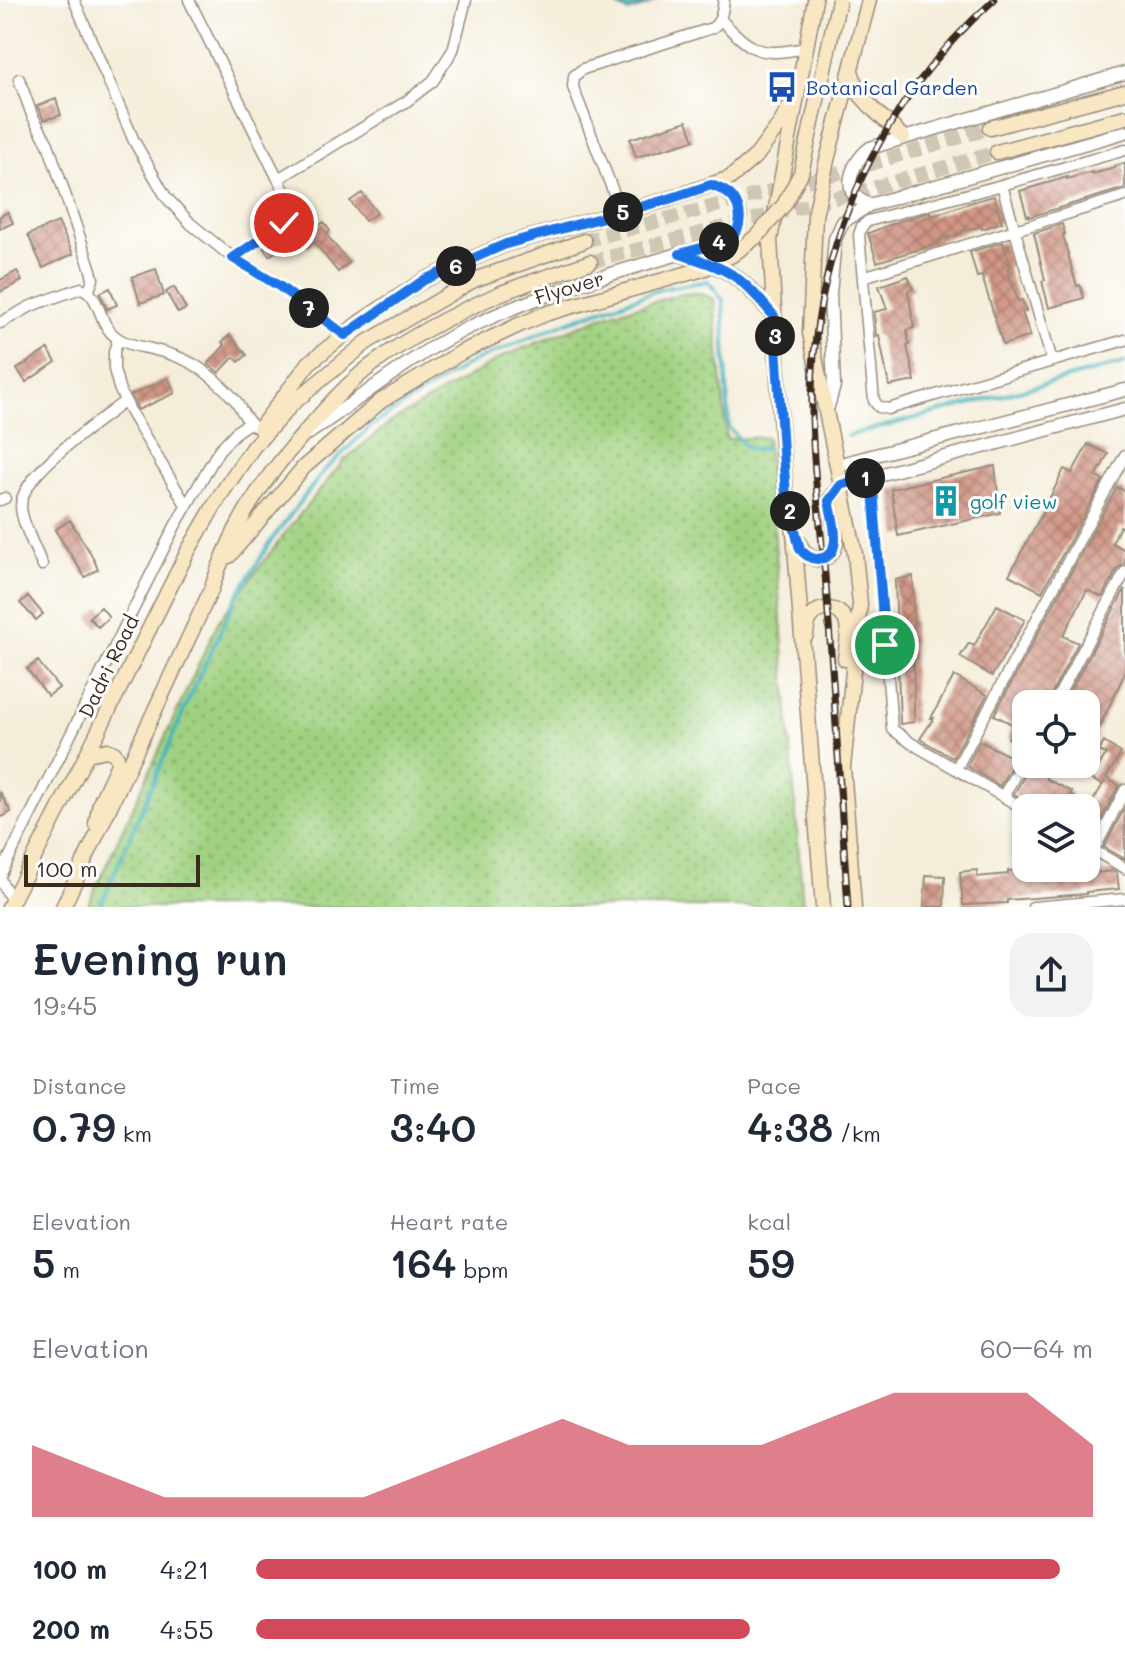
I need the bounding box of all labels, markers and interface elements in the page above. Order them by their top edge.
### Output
bus stop icon: Botanical Garden [765,70,799,104]
place label: Botanical Garden [806,74,978,100]
pin [250,189,318,257]
pin: 5 [603,192,643,232]
text: 5 [617,197,629,226]
icon: check [262,201,306,245]
pin: 4 [699,222,739,262]
text: 4 [712,227,726,256]
pin: 6 [436,246,476,286]
text: 6 [449,251,463,280]
street label: Flyover [531,264,607,310]
pin: 7 [289,288,329,328]
text: 7 [303,293,315,322]
pin: 3 [755,316,795,356]
text: 3 [768,321,782,350]
pin: 1 [845,458,885,498]
text: 1 [860,463,870,492]
building icon: golf view [929,484,963,518]
place label: golf view [970,488,1057,514]
pin: 2 [770,491,810,531]
text: 2 [784,496,796,525]
street label: Dadri Road [72,610,144,722]
pin [851,611,919,679]
icon: arrive [863,623,907,667]
map controls [1012,690,1100,882]
button: locate [1012,690,1100,778]
button: layers [1012,794,1100,882]
scale bar [24,851,200,887]
text: 100 m [36,854,98,883]
text: Evening run [32,929,287,986]
button: share [1009,933,1093,1017]
text: 19:45 [32,988,97,1022]
text: Distance [32,1071,127,1100]
text: Time [390,1071,440,1100]
text: Pace [747,1071,801,1100]
text: 0.79 [32,1100,116,1152]
text: 3:40 [390,1100,476,1152]
text: 4:38 [747,1100,833,1152]
text: km [116,1119,152,1148]
text: /km [833,1119,881,1148]
text: Elevation [32,1207,131,1236]
text: Heart rate [390,1207,508,1236]
text: kcal [747,1207,791,1236]
text: 5 [32,1236,55,1288]
text: 164 [390,1236,456,1288]
text: 59 [747,1236,795,1288]
text: m [55,1255,80,1284]
text: bpm [456,1255,509,1284]
text: Elevation [32,1331,149,1365]
text: 60–64 m [980,1331,1093,1365]
text: 100 m [32,1552,107,1586]
text: 4:21 [160,1552,209,1586]
text: 200 m [32,1612,110,1646]
text: 4:55 [160,1612,214,1646]

